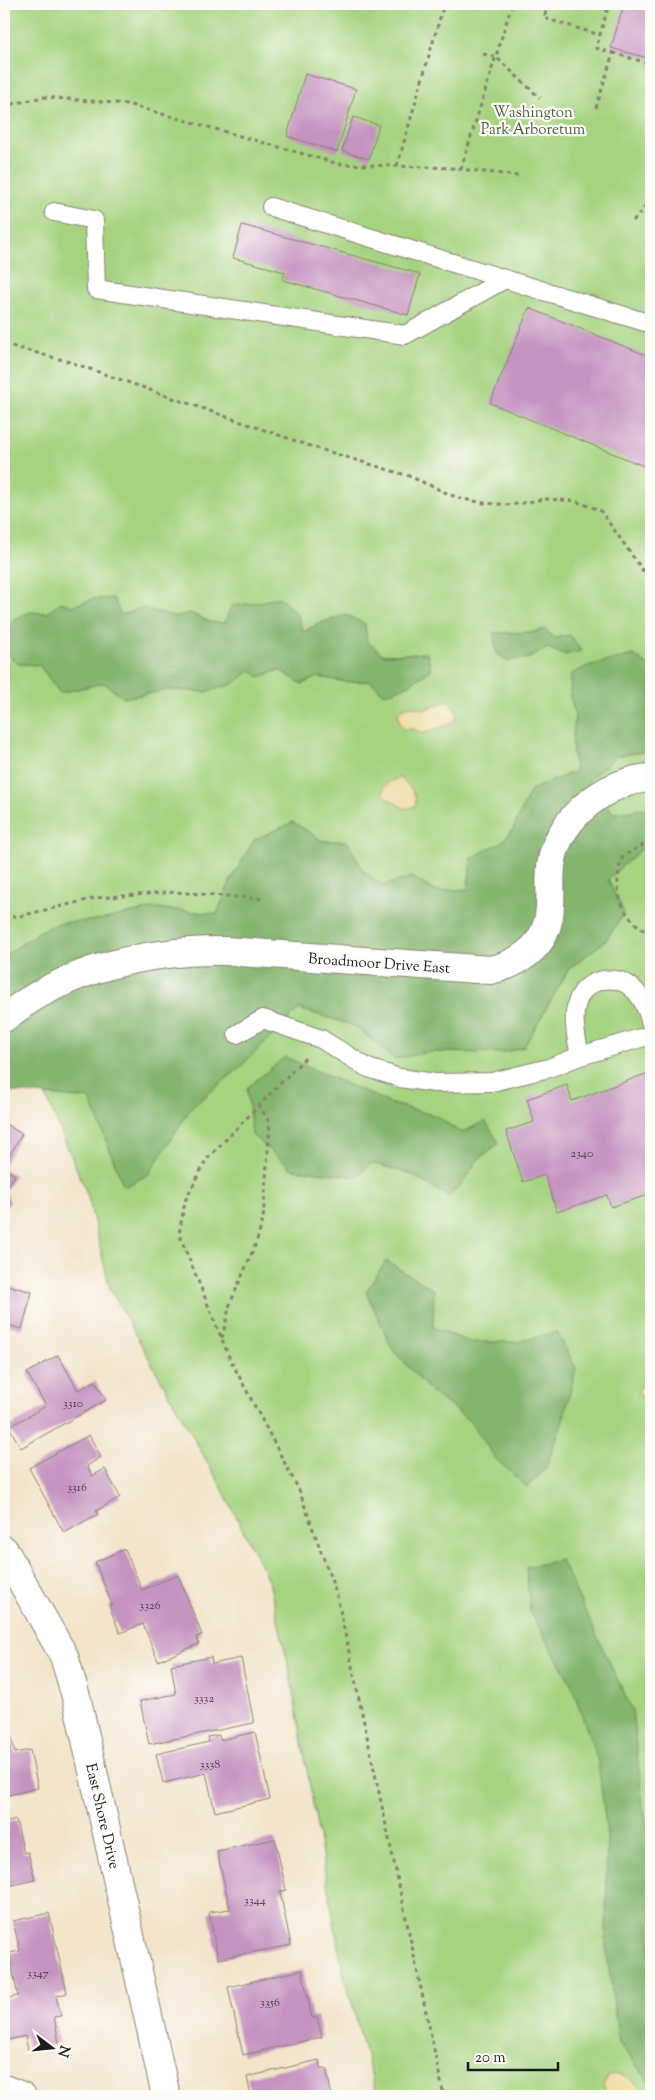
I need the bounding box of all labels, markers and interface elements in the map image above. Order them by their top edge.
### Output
park label: Washington Park Arboretum [481,103,586,141]
street label: Broadmoor Drive East [307,949,451,980]
house number: 2340 [571,1145,593,1163]
house number: 3310 [63,1395,83,1413]
house number: 3316 [67,1479,87,1497]
house number: 3326 [139,1597,161,1615]
house number: 3332 [194,1690,214,1708]
house number: 3338 [200,1756,220,1774]
street label: East Shore Drive [79,1761,124,1871]
house number: 3344 [244,1892,266,1910]
house number: 3347 [27,1965,49,1983]
house number: 3356 [260,1994,280,2012]
north arrow [28,2022,78,2072]
scale bar [468,2040,558,2072]
text: N [51,2043,74,2059]
text: 20 m [475,2048,506,2069]

